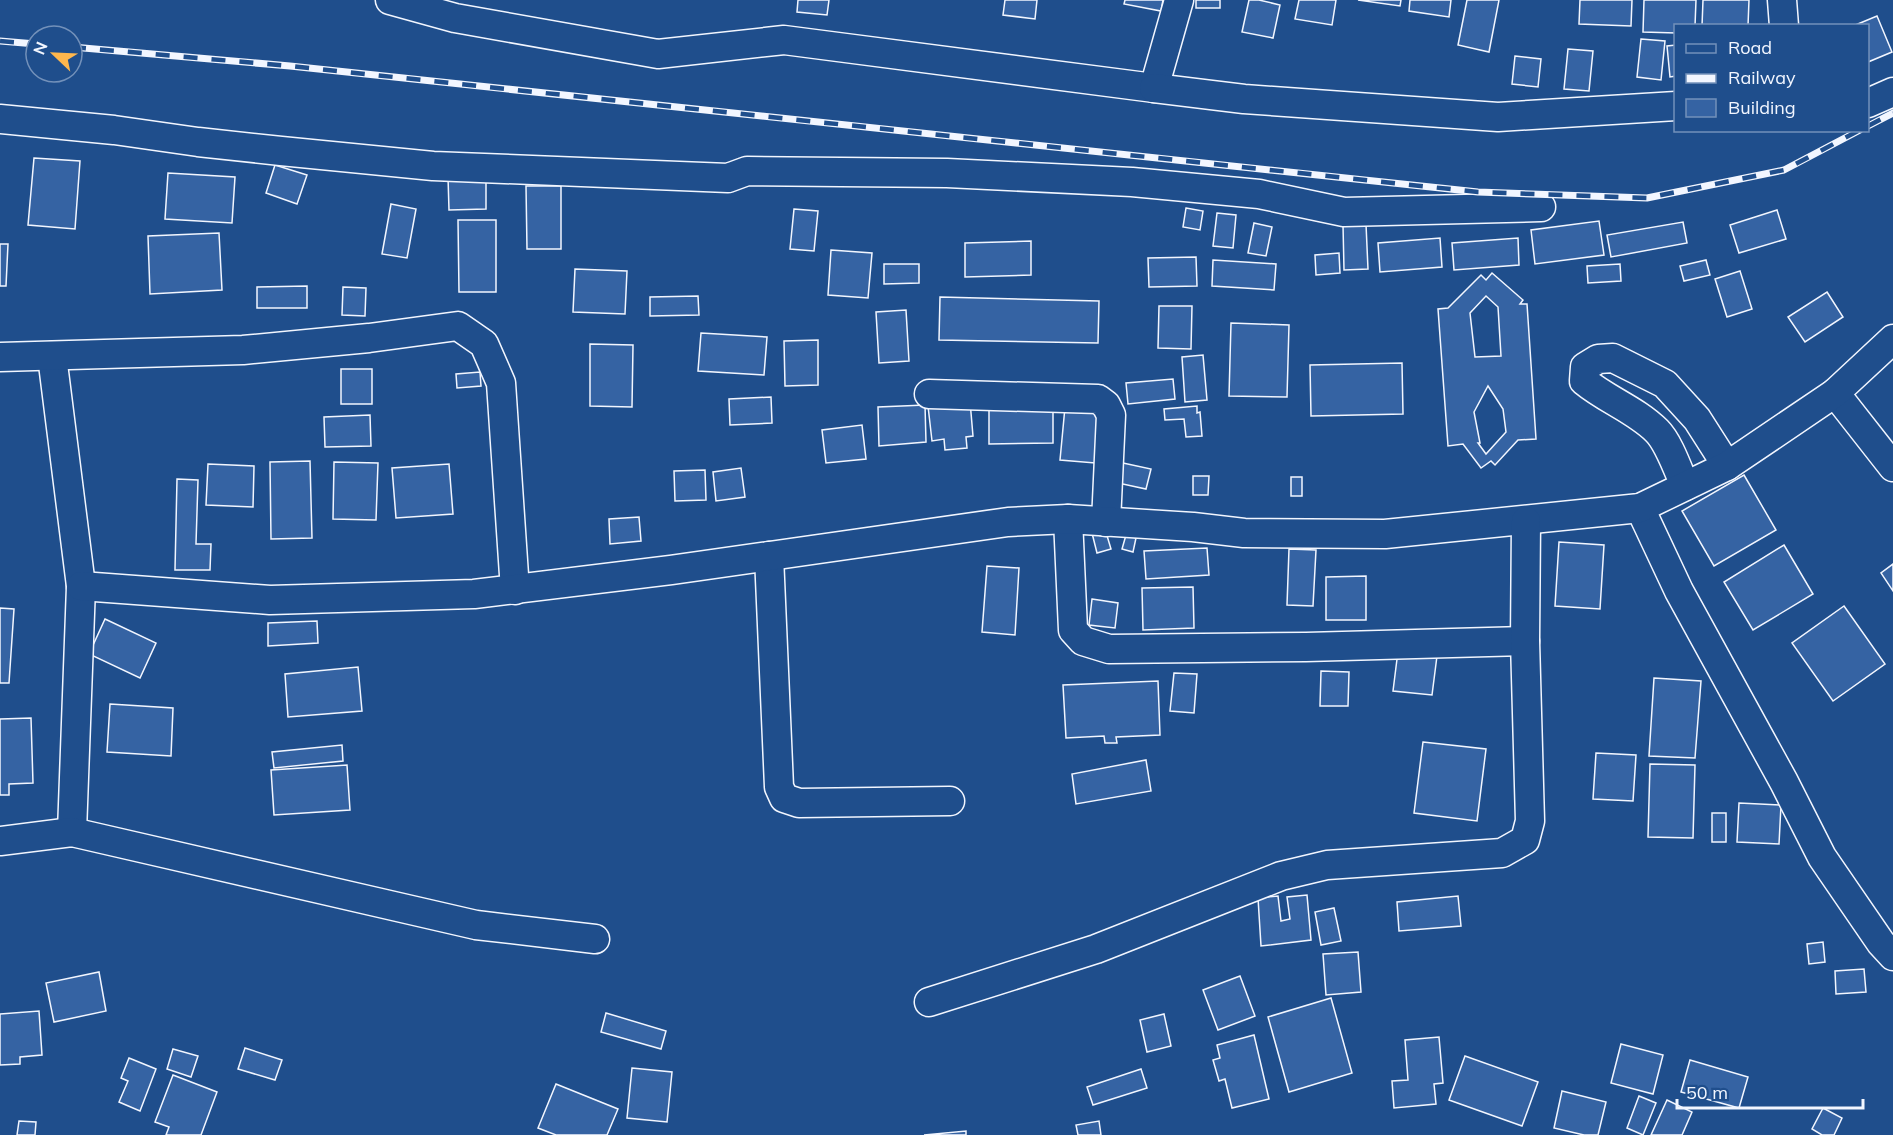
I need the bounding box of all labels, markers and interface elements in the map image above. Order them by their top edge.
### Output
north arrow [24,24,84,84]
legend [1674,24,1869,132]
text: Road [1728,36,1772,59]
text: N [29,39,52,58]
text: Railway [1728,66,1796,89]
text: Building [1728,96,1796,119]
scale bar [1677,1072,1863,1110]
text: 50 m [1686,1081,1728,1104]

